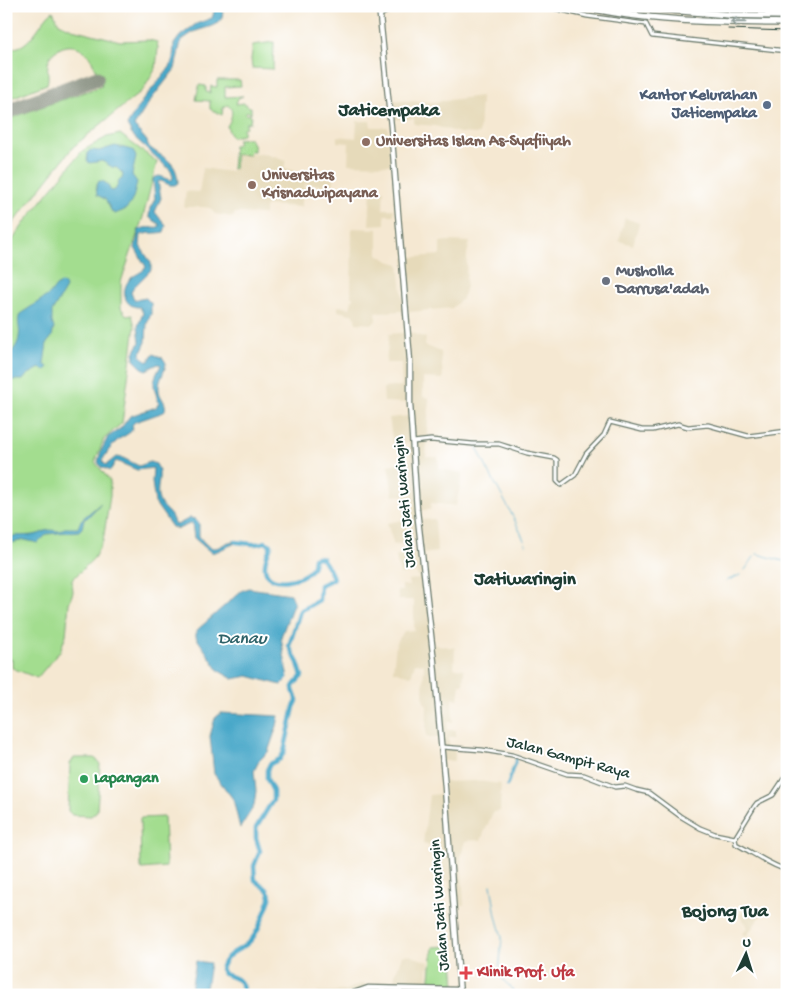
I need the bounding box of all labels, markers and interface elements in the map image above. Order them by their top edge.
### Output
one-way arrow [730,17,746,27]
place label: Kantor Kelurahan Jaticempaka [639,87,758,124]
marker: Kantor Kelurahan Jaticempaka [761,99,773,111]
district label: Jaticempaka [337,100,441,123]
place label: Universitas Islam As-Syafiiyah [376,132,571,152]
marker: Universitas Islam As-Syafiiyah [360,136,372,148]
place label: Universitas Krisnadwipayana [261,167,379,204]
marker: Universitas Krisnadwipayana [246,179,258,191]
place label: Musholla Darrusa'adah [614,263,709,300]
marker: Musholla Darrusa'adah [600,275,612,287]
street label: Jalan Jati Waringin [391,435,421,568]
district label: Jatiwaringin [473,569,577,592]
water label: Danau [218,629,268,650]
street label: Jalan Gampit Raya [504,733,633,785]
place label: Lapangan [94,770,159,789]
marker: Lapangan [78,773,90,785]
street label: Jalan Jati Waringin [427,838,455,971]
district label: Bojong Tua [681,901,769,924]
north arrow [720,928,770,978]
text: U [742,935,751,952]
place label: Klinik Prof. Ufa [476,963,575,983]
marker: Klinik Prof. Ufa [459,966,473,980]

